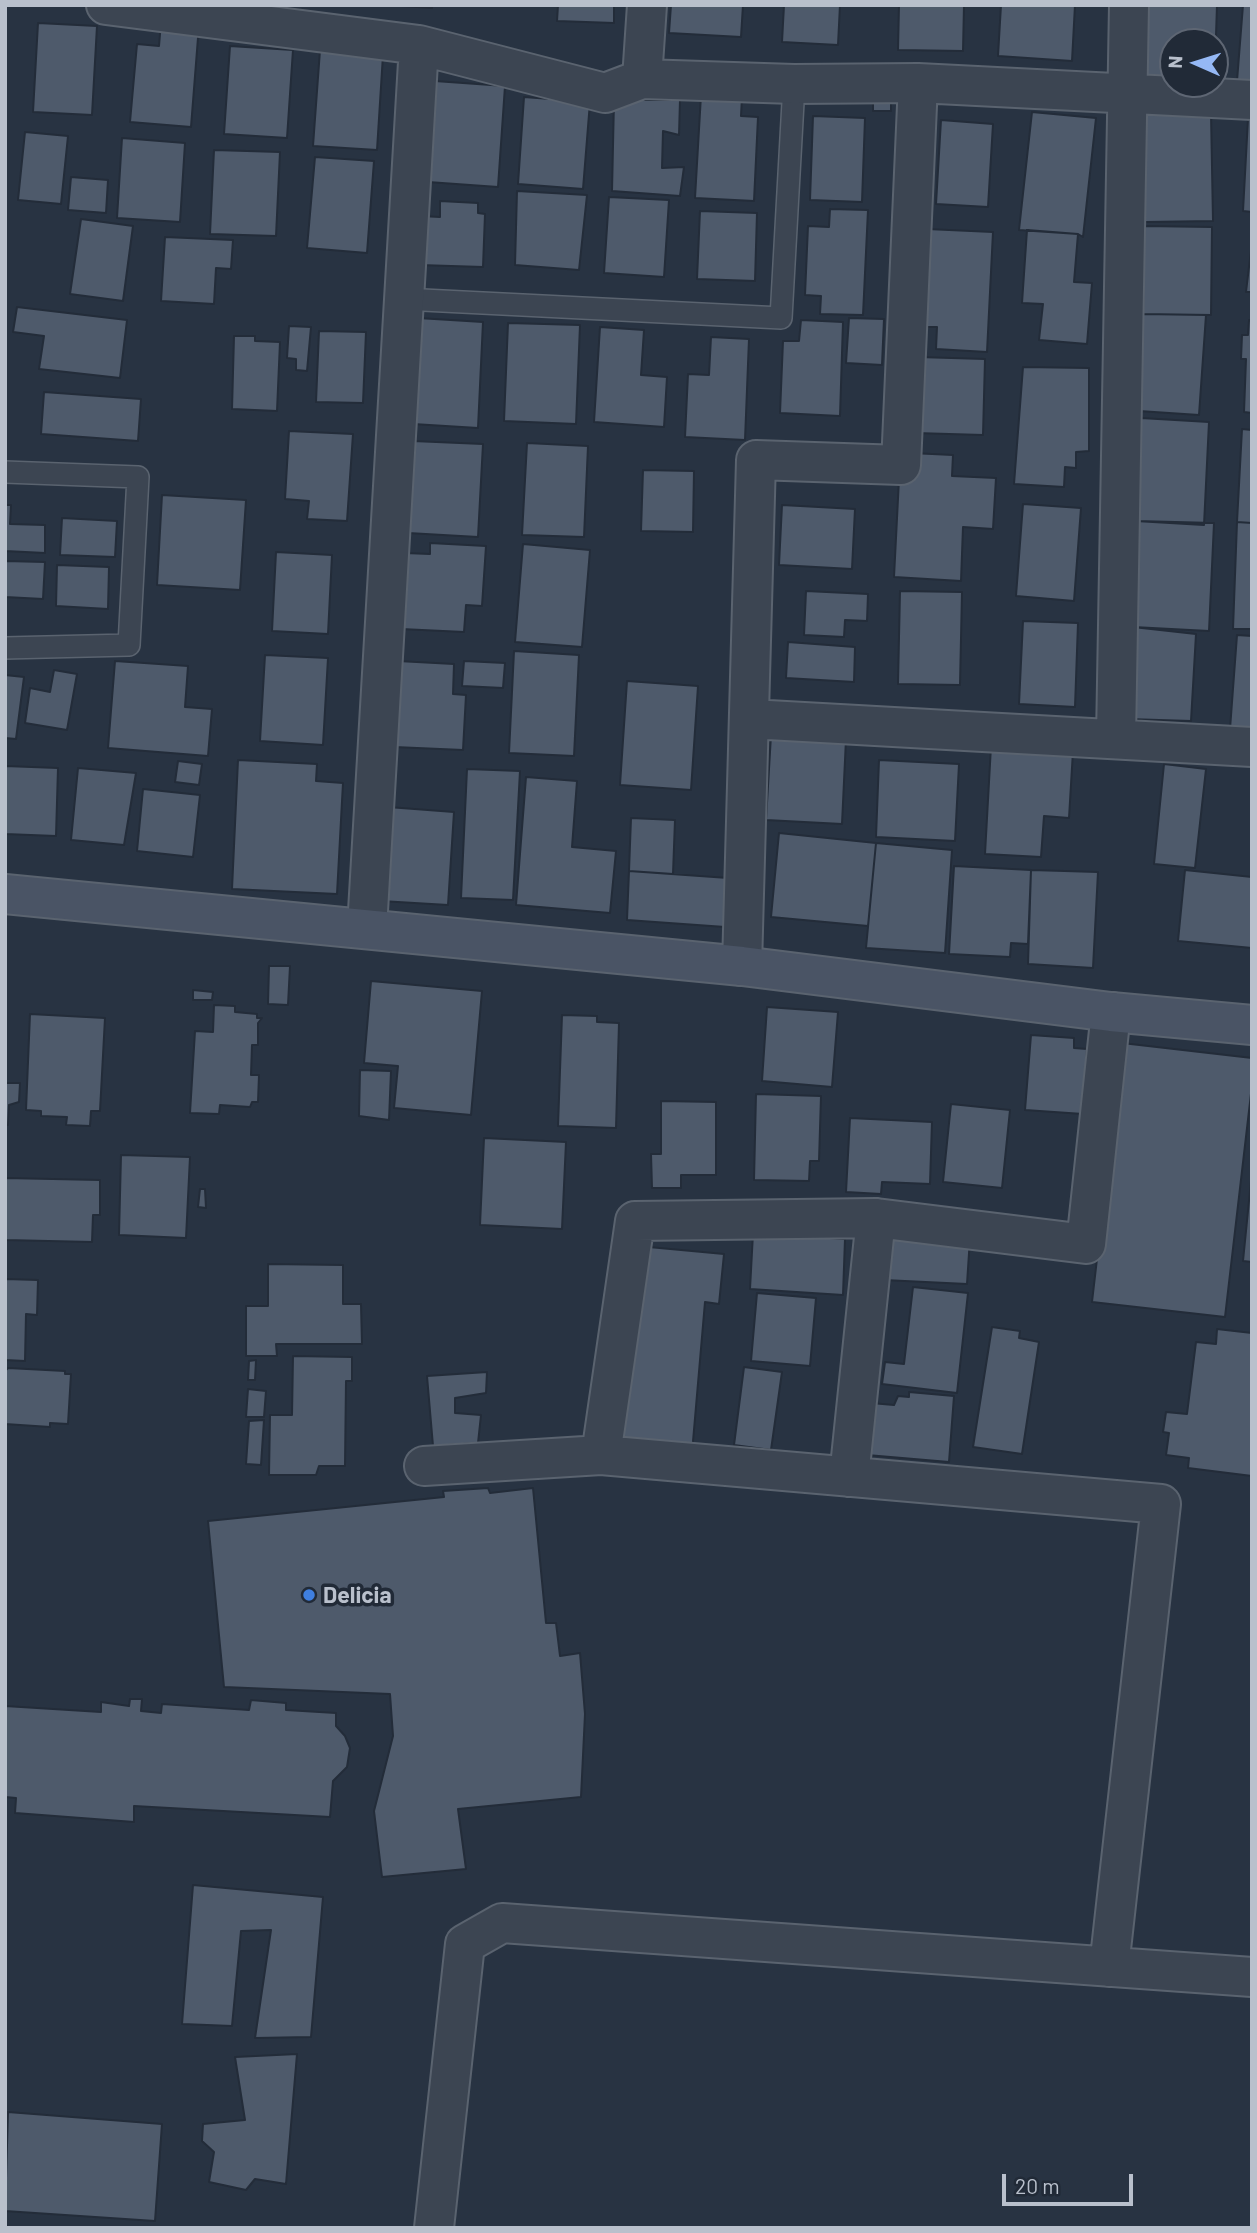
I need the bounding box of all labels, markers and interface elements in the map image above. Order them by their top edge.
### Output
north arrow [1159,28,1229,98]
text: N [1163,55,1186,69]
place label: Delicia [323,1581,392,1609]
marker: Delicia [301,1587,317,1603]
scale bar [1005,2160,1136,2204]
text: 20 m [1015,2173,1060,2198]

